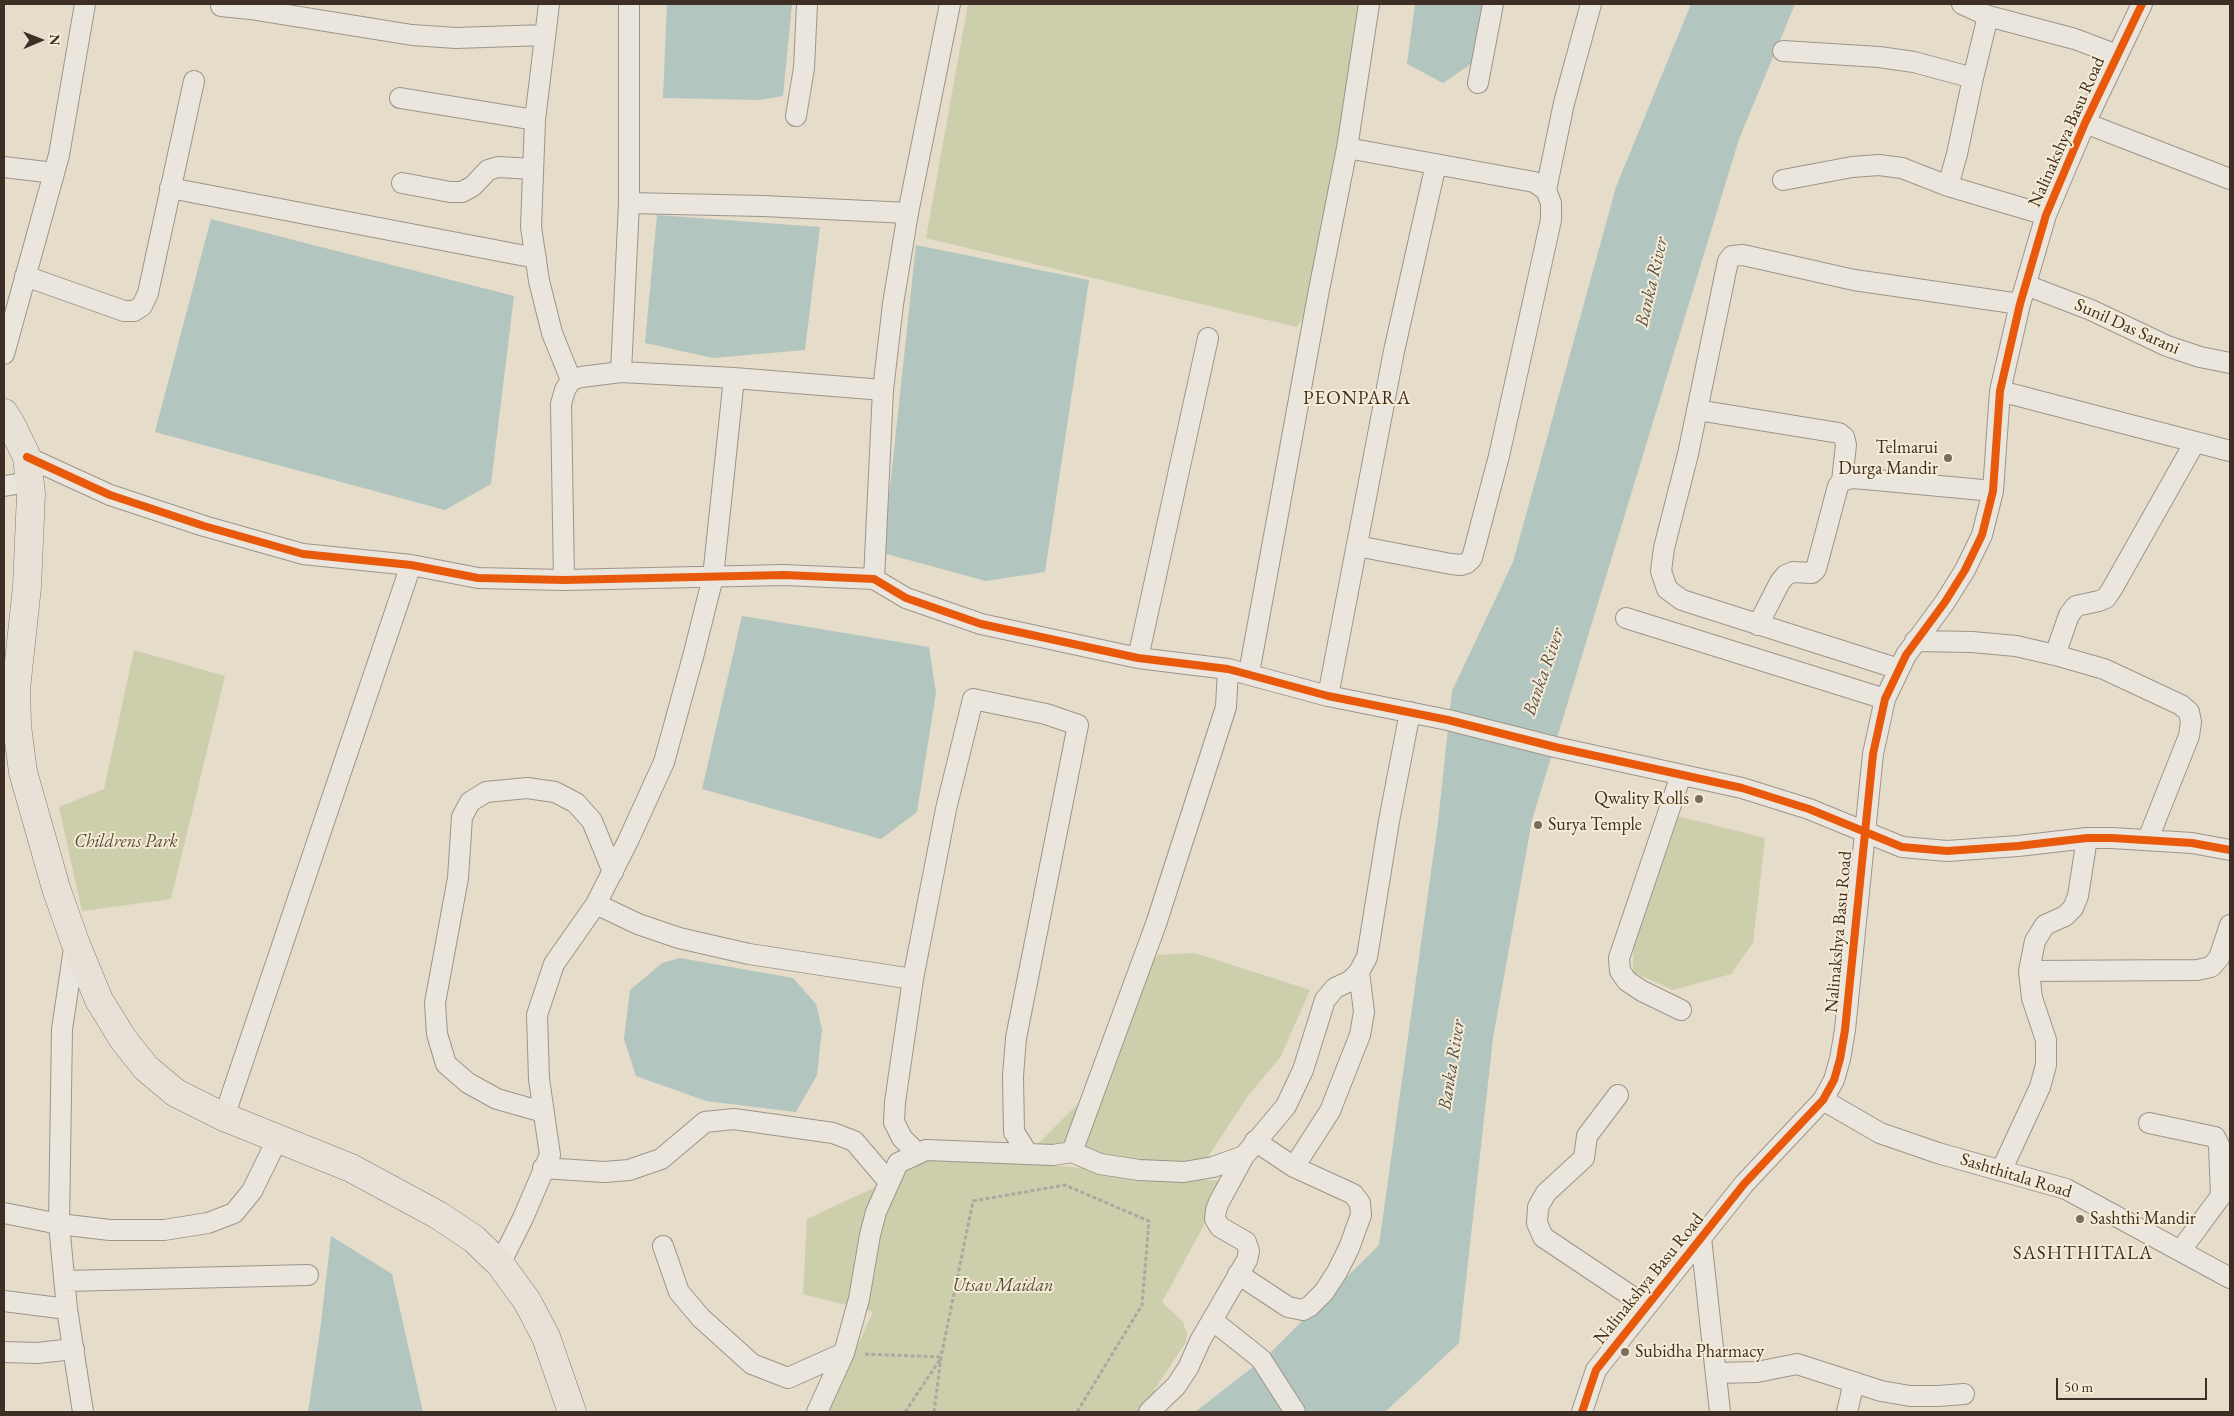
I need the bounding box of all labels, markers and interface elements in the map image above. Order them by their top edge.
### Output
north arrow [15,15,65,65]
text: N [46,34,64,46]
street label: Nalinakshya Basu Road [2024,53,2110,211]
water label: Banka River [1631,235,1673,329]
street label: Sunil Das Sarani [2071,294,2183,360]
district label: PEONPARA [1302,388,1412,410]
place label: Telmarui Durga Mandir [1838,437,1938,479]
marker: Telmarui Durga Mandir [1942,452,1954,464]
water label: Banka River [1518,625,1570,719]
place label: Qwality Rolls [1594,788,1689,810]
marker: Qwality Rolls [1693,793,1705,805]
place label: Surya Temple [1548,814,1642,836]
marker: Surya Temple [1532,819,1544,831]
park label: Childrens Park [74,831,178,853]
street label: Nalinakshya Basu Road [1821,850,1857,1014]
water label: Banka River [1434,1018,1470,1112]
street label: Sashthitala Road [1958,1149,2074,1203]
place label: Sashthi Mandir [2090,1208,2196,1230]
street label: Nalinakshya Basu Road [1590,1209,1708,1349]
marker: Sashthi Mandir [2074,1213,2086,1225]
district label: SASHTHITALA [2011,1243,2155,1265]
park label: Utsav Maidan [952,1275,1054,1297]
place label: Subidha Pharmacy [1635,1341,1764,1363]
marker: Subidha Pharmacy [1619,1346,1631,1358]
scale bar [2059,1368,2210,1400]
text: 50 m [2064,1377,2093,1396]

